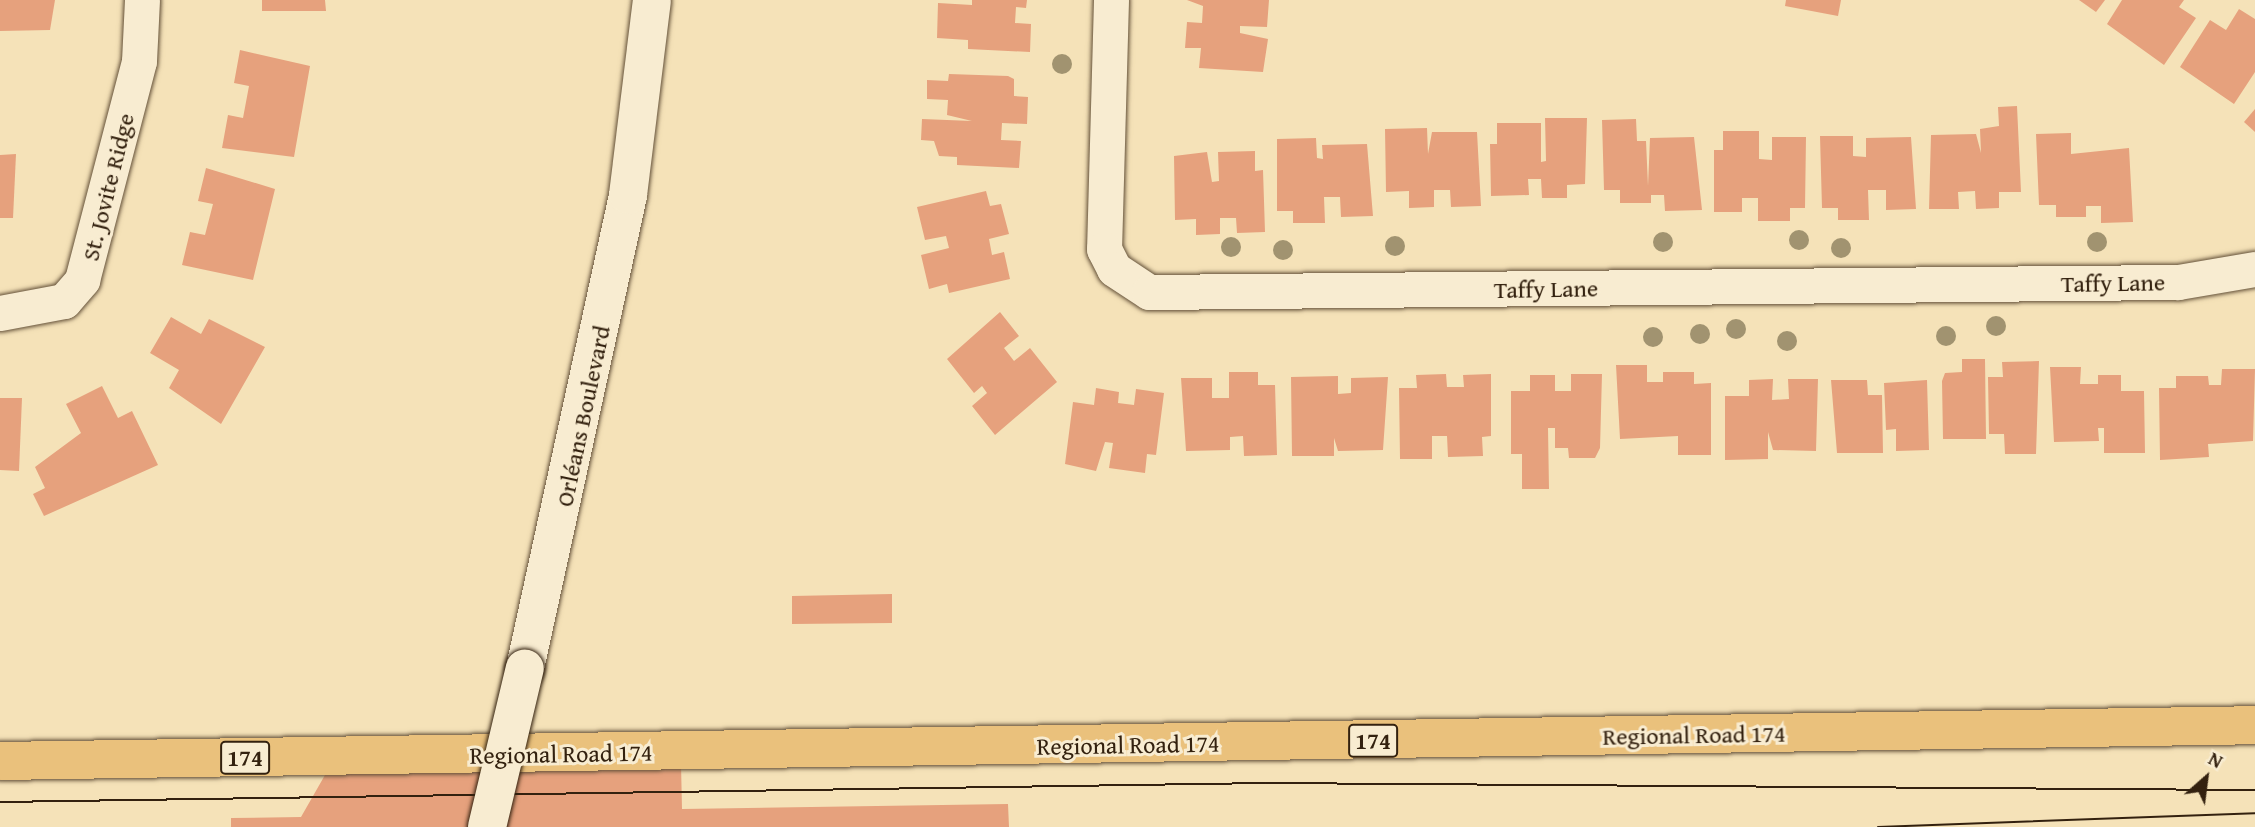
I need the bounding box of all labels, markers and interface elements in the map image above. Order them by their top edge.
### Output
street label: St. Jovite Ridge [76,110,140,264]
street label: Taffy Lane [2061,268,2165,298]
street label: Taffy Lane [1494,274,1598,304]
street label: Orléans Boulevard [550,323,616,509]
street label: Regional Road 174 [1602,719,1786,751]
road number: 174 [1347,722,1399,761]
street label: Regional Road 174 [1036,729,1220,761]
road number: 174 [219,738,271,778]
street label: Regional Road 174 [469,738,653,770]
north arrow [2171,743,2241,813]
text: N [2204,744,2228,775]

